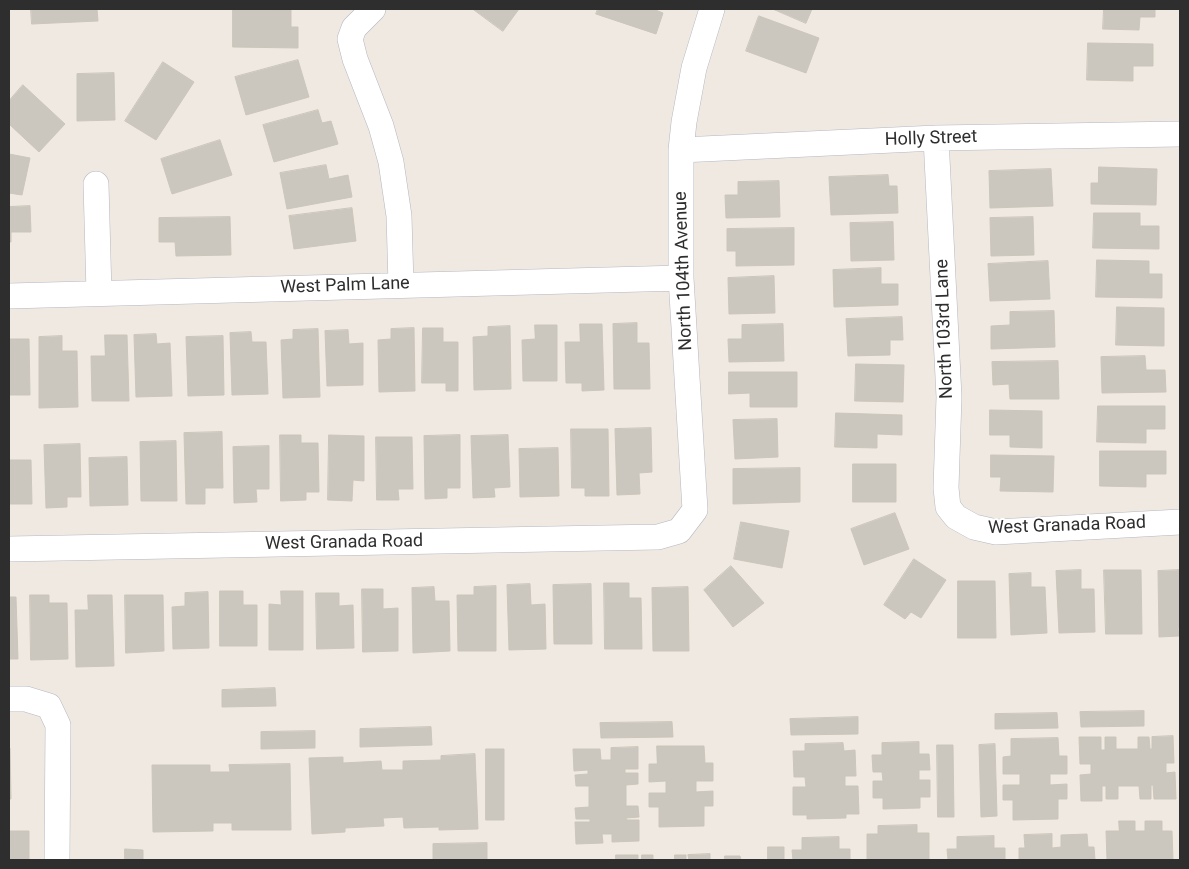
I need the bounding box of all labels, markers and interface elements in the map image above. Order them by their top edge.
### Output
street label: Holly Street [884,127,978,151]
street label: North 104th Avenue [670,191,698,351]
street label: North 103rd Lane [932,259,958,399]
street label: West Palm Lane [280,273,410,299]
street label: West Granada Road [988,512,1146,540]
street label: West Granada Road [265,531,423,555]

